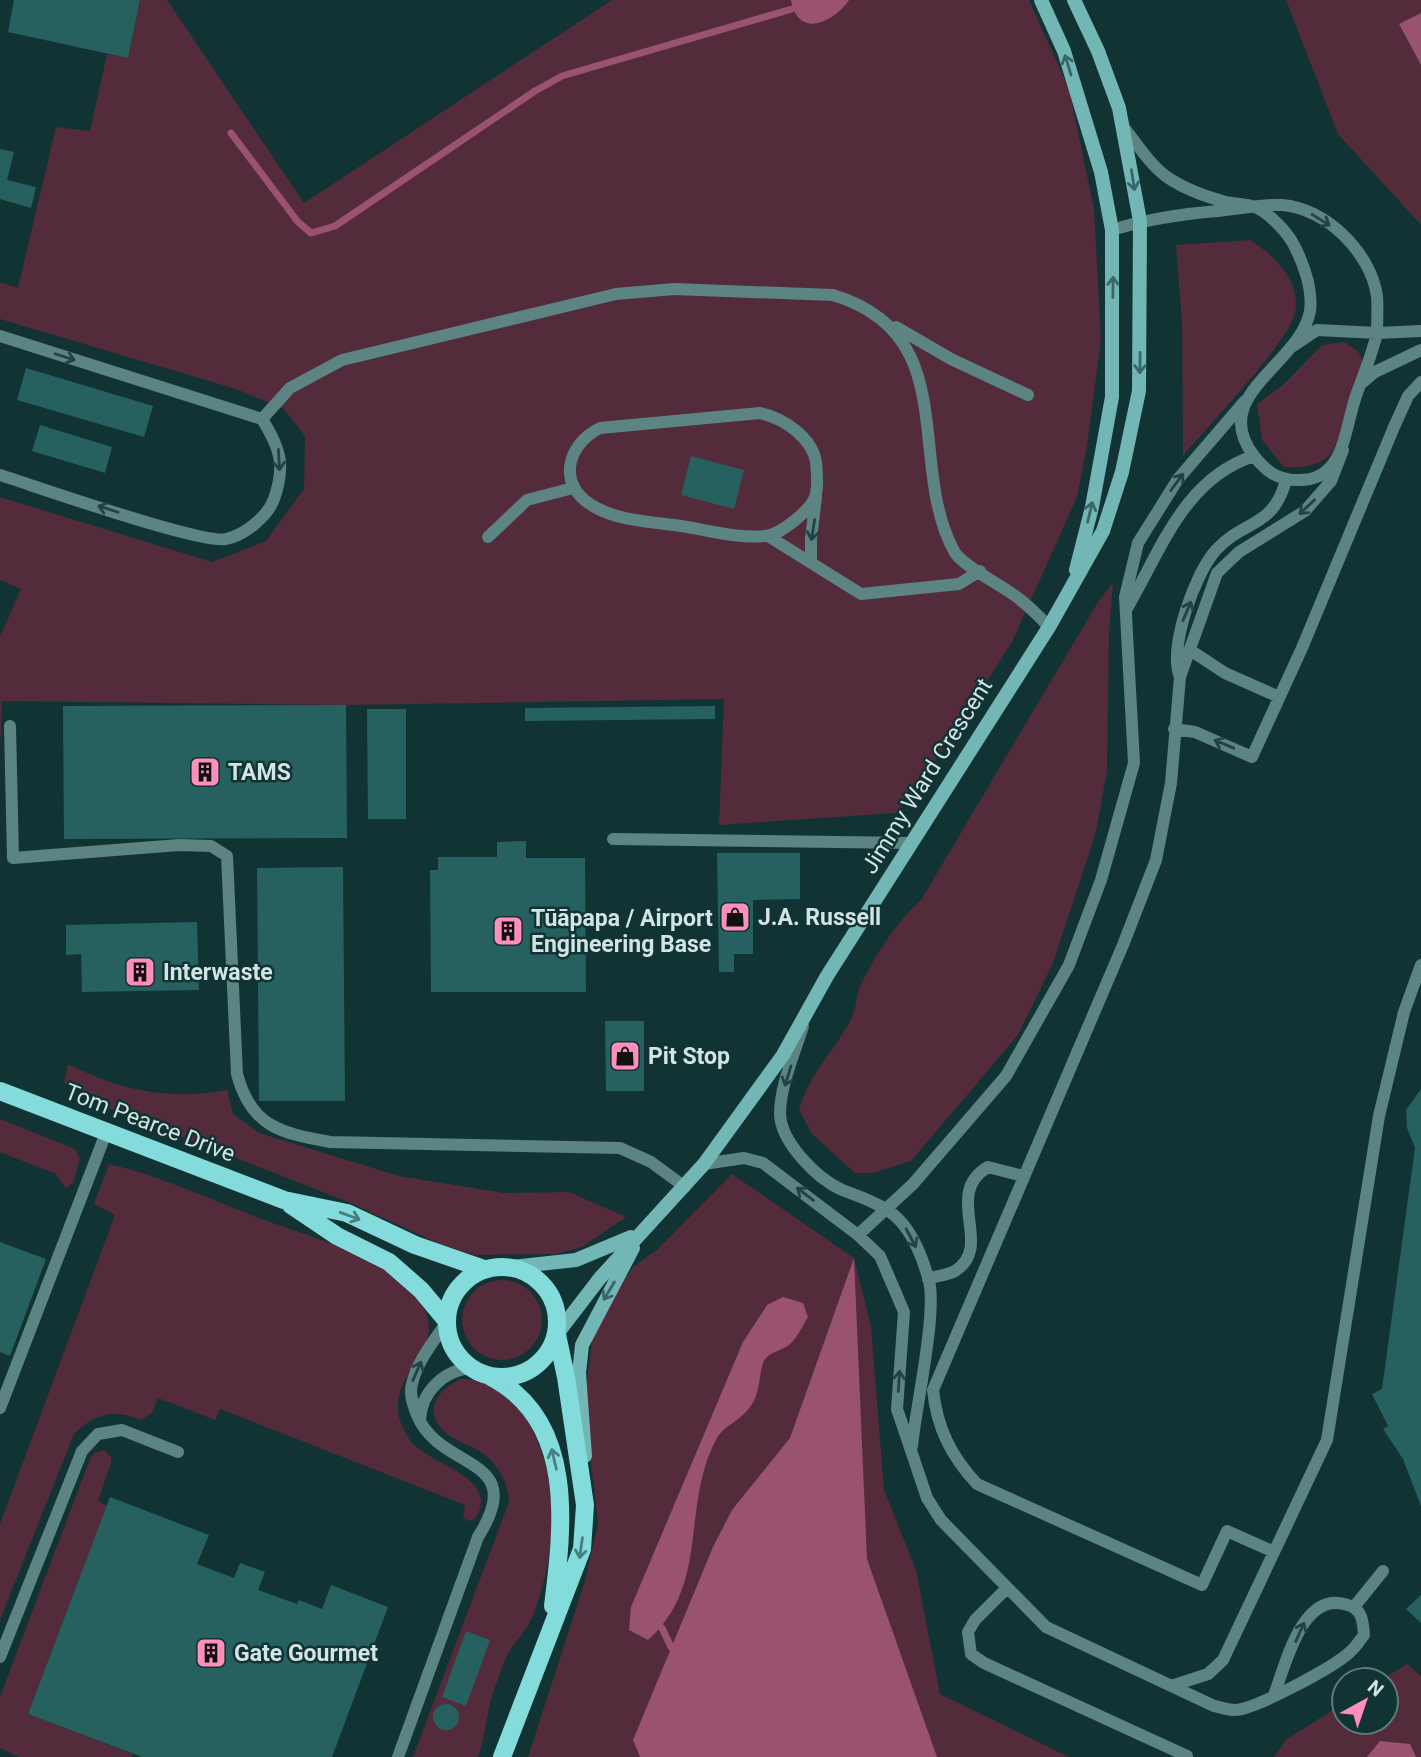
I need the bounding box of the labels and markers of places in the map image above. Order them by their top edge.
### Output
building icon: TAMS [188,755,222,789]
place label: TAMS [228,759,291,786]
shop icon: J.A. Russell [718,900,752,934]
place label: J.A. Russell [758,904,881,931]
place label: Tūāpapa / Airport Engineering Base [531,905,713,958]
building icon: Tūāpapa / Airport Engineering Base [491,914,525,948]
building icon: Interwaste [123,955,157,989]
place label: Interwaste [163,959,273,986]
shop icon: Pit Stop [608,1039,642,1073]
place label: Pit Stop [648,1043,730,1070]
building icon: Gate Gourmet [194,1636,228,1670]
place label: Gate Gourmet [234,1640,378,1667]

